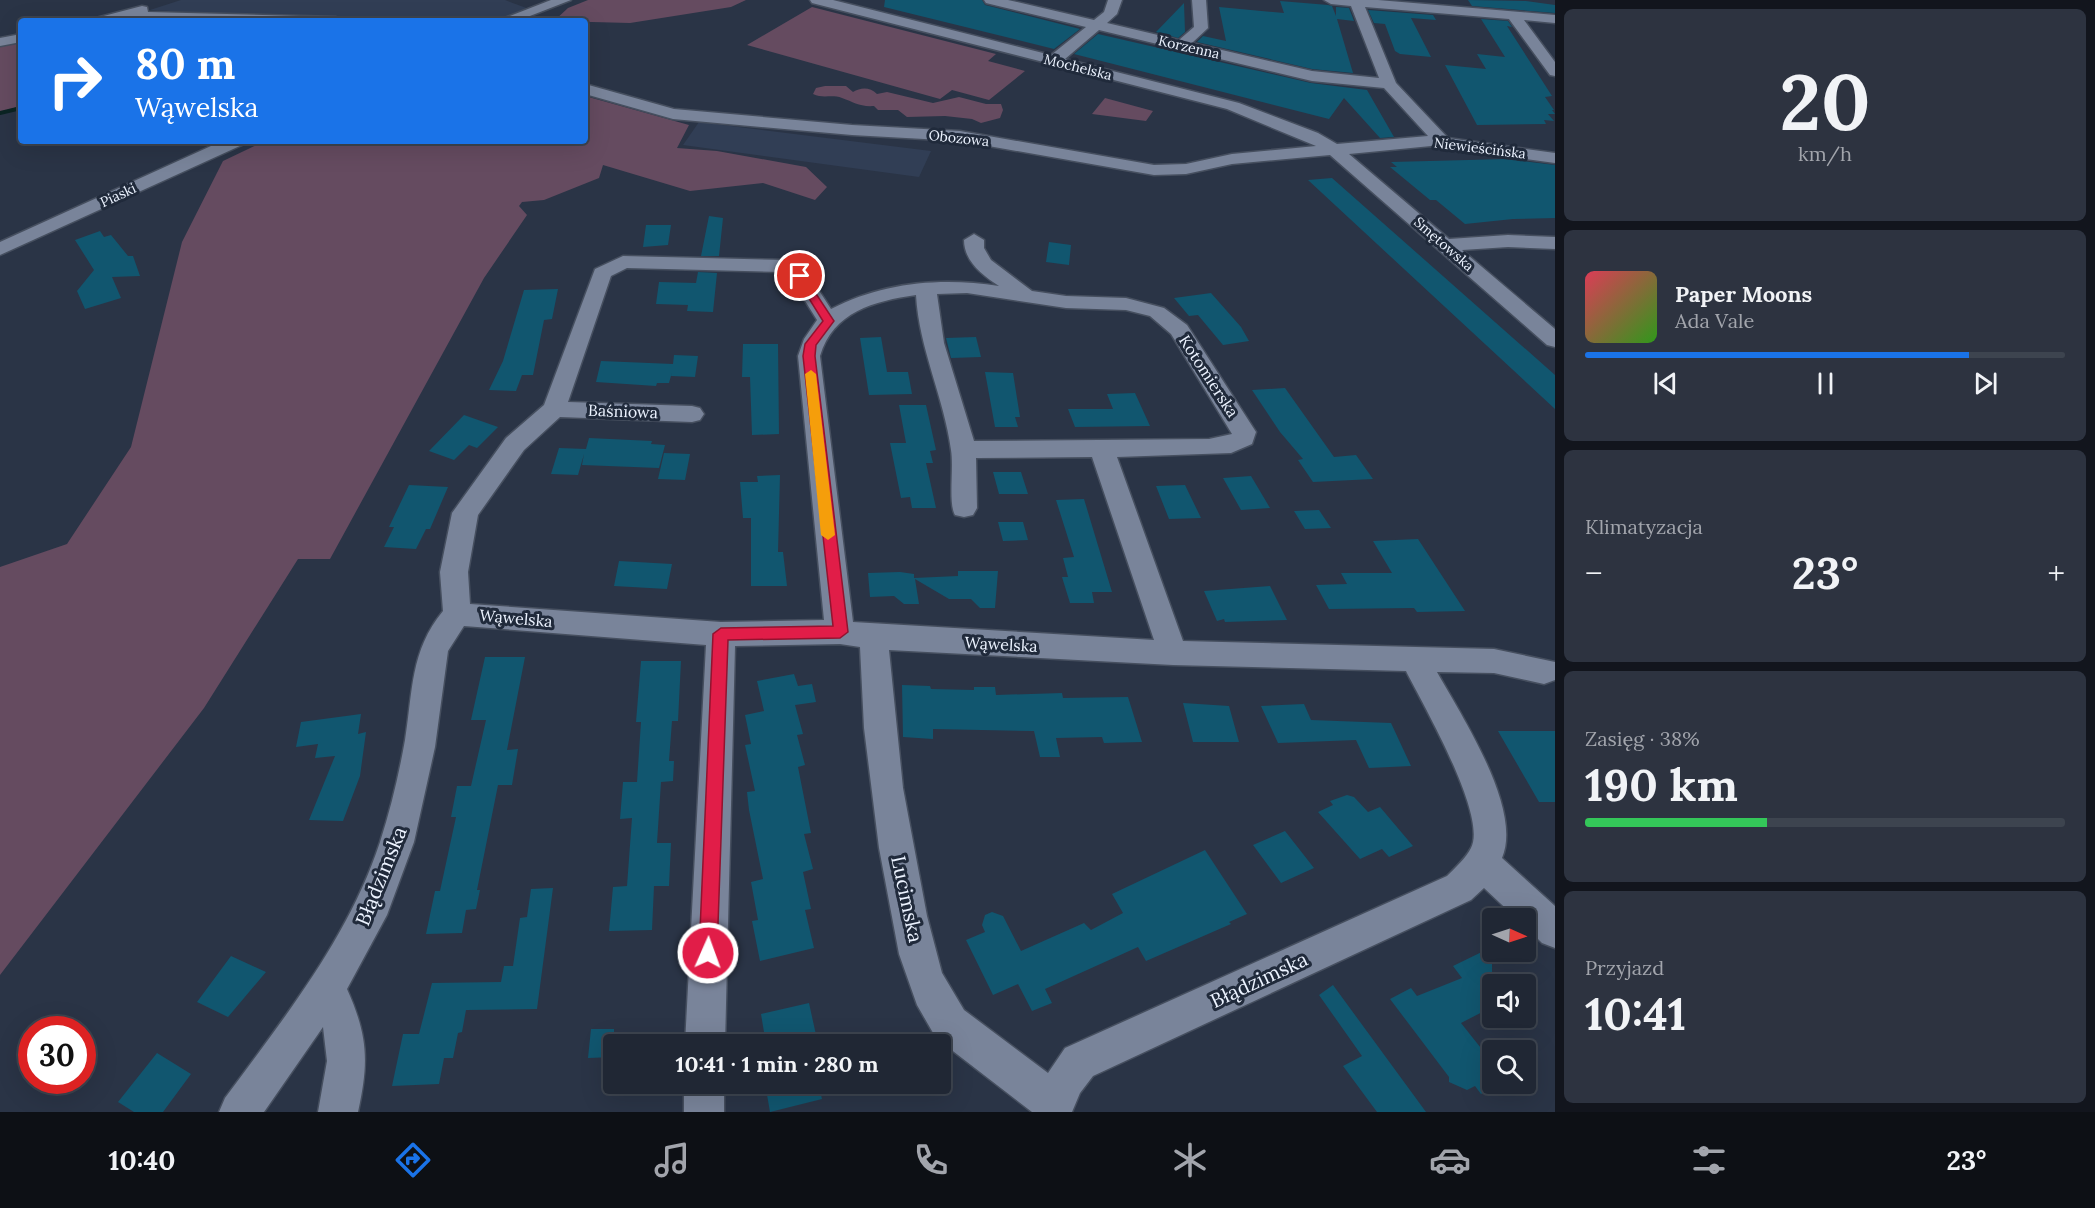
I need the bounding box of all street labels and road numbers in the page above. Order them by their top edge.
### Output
street label: Korzenna [1157,31,1221,63]
street label: Mochelska [1042,50,1114,84]
street label: Obozowa [928,126,990,150]
street label: Niewieścińska [1433,133,1527,163]
street label: Piaski [97,179,139,211]
street label: Smętowska [1410,213,1478,275]
street label: Kotomierska [1175,331,1243,421]
street label: Baśniowa [588,400,658,422]
street label: Wąwelska [479,605,553,631]
street label: Wąwelska [964,632,1038,656]
street label: Błądzimska [349,823,412,929]
street label: Lucimska [886,853,929,945]
street label: Błądzimska [1206,946,1311,1013]

